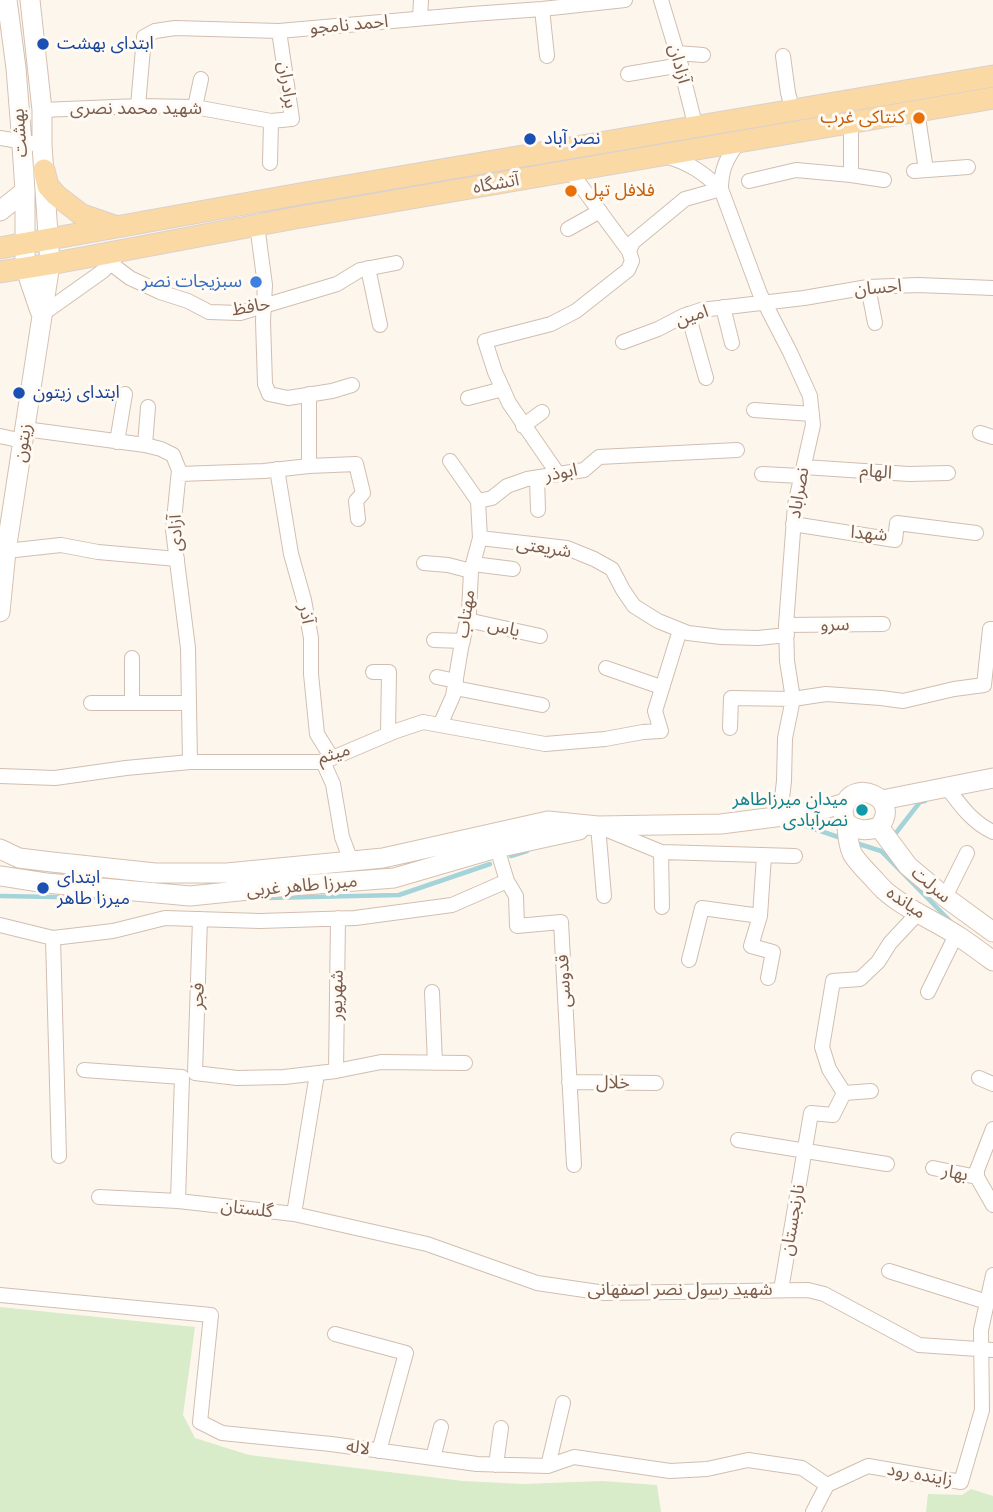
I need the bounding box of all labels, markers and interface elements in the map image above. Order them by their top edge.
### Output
street label: احمد نامجو [309,11,389,39]
place label: ابتدای بهشت [57,33,154,55]
marker: ابتدای بهشت [35,36,51,52]
street label: آزادان [663,42,695,86]
street label: برادران [273,60,301,110]
street label: شهید محمد نصری [70,98,202,120]
place label: کنتاکی غرب [820,107,905,129]
street label: بهشت [8,108,32,158]
marker: کنتاکی غرب [911,110,927,126]
place label: نصر آباد [544,128,600,150]
marker: نصر آباد [522,131,538,147]
street label: آتشگاه [471,169,521,199]
place label: فلافل تپل [585,180,655,202]
marker: فلافل تپل [563,183,579,199]
place label: سبزیجات نصر [142,271,242,293]
marker: سبزیجات نصر [248,274,264,290]
street label: احسان [853,275,903,301]
street label: حافظ [230,293,272,321]
street label: امین [673,301,711,331]
place label: ابتدای زیتون [33,382,120,404]
marker: ابتدای زیتون [11,385,27,401]
street label: زیتون [9,422,37,464]
street label: ابوذر [543,459,579,487]
street label: الهام [859,460,893,484]
street label: نصراباد [784,466,814,520]
street label: آزادی [165,514,187,552]
street label: شهدا [850,522,888,546]
street label: شریعتی [515,533,573,563]
street label: مهتاب [452,589,480,639]
street label: آذر [294,602,318,626]
street label: یاس [486,614,522,642]
street label: سرو [820,614,850,636]
street label: میثم [315,739,353,769]
place label: میدان میرزاطاهر نصرآبادی [733,789,848,832]
marker: میدان میرزاطاهر نصرآبادی [854,802,870,818]
street label: سرلت [907,862,955,908]
place label: ابتدای میرزا طاهر [57,867,130,910]
street label: میرزا طاهر غربی [246,870,358,902]
marker: ابتدای میرزا طاهر [35,880,51,896]
street label: میانده [882,882,930,924]
street label: قدوسی [552,954,576,1008]
street label: شهریور [326,970,348,1020]
street label: فجر [187,982,209,1010]
street label: خلال [596,1072,630,1094]
street label: بهار [940,1160,970,1186]
street label: نارنجستان [776,1183,810,1257]
street label: گلستان [220,1195,274,1223]
street label: شهید رسول نصر اصفهانی [587,1279,773,1301]
street label: لاله [345,1436,371,1460]
street label: زاینده رود [885,1459,955,1491]

